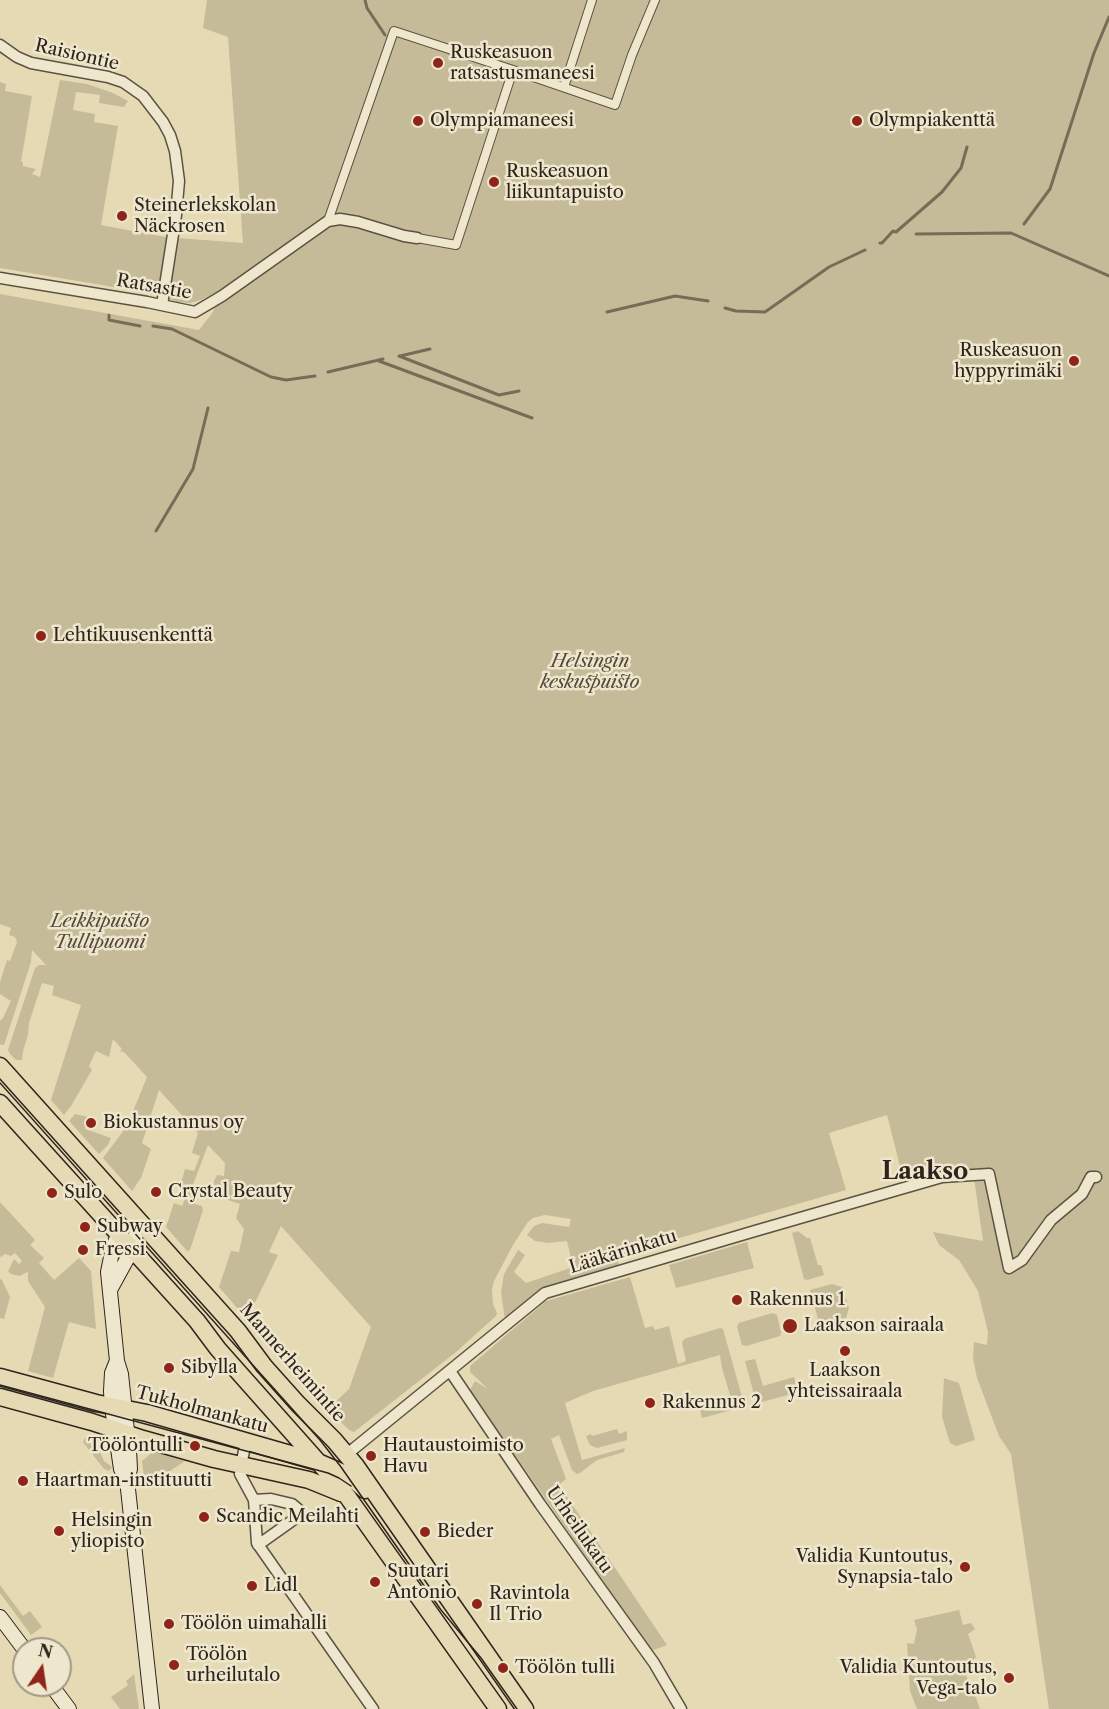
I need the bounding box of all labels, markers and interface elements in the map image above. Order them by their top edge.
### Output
street label: Raisiontie [33,35,121,75]
place label: Ruskeasuon ratsastusmaneesi [450,42,595,84]
marker: Ruskeasuon ratsastusmaneesi [431,56,445,70]
place label: Olympiamaneesi [430,110,574,132]
place label: Olympiakenttä [869,110,995,132]
marker: Olympiamaneesi [411,114,425,128]
marker: Olympiakenttä [850,114,864,128]
place label: Ruskeasuon liikuntapuisto [506,161,624,204]
marker: Ruskeasuon liikuntapuisto [487,175,501,189]
place label: Steinerlekskolan Näckrosen [134,195,276,238]
marker: Steinerlekskolan Näckrosen [115,209,129,223]
street label: Ratsastie [115,270,193,304]
place label: Ruskeasuon hyppyrimäki [954,340,1062,382]
marker: Ruskeasuon hyppyrimäki [1067,354,1081,368]
place label: Lehtikuusenkenttä [53,625,213,647]
marker: Lehtikuusenkenttä [34,629,48,643]
park label: Helsingin keskuspuisto [541,651,639,694]
park label: Leikkipuisto Tullipuomi [51,911,149,954]
place label: Biokustannus oy [103,1112,244,1134]
marker: Biokustannus oy [84,1116,98,1130]
district label: Laakso [882,1158,968,1186]
place label: Crystal Beauty [168,1181,292,1203]
place label: Sulo [64,1182,102,1204]
marker: Crystal Beauty [149,1185,163,1199]
marker: Sulo [45,1186,59,1200]
place label: Subway [97,1216,163,1238]
marker: Subway [78,1220,92,1234]
street label: Lääkärinkatu [566,1225,680,1279]
place label: Fressi [95,1239,145,1261]
marker: Fressi [76,1243,90,1257]
place label: Rakennus 1 [749,1289,845,1311]
marker: Rakennus 1 [730,1293,744,1307]
street label: Mannerheimintie [235,1299,349,1427]
place label: Laakson sairaala [804,1315,944,1337]
marker: Laakson sairaala [781,1317,799,1335]
marker: Laakson yhteissairaala [838,1344,852,1358]
place label: Sibylla [181,1357,238,1379]
place label: Laakson yhteissairaala [787,1360,903,1402]
marker: Sibylla [162,1361,176,1375]
street label: Tukholmankatu [133,1382,271,1438]
place label: Rakennus 2 [662,1392,761,1414]
marker: Rakennus 2 [643,1396,657,1410]
place label: Töölöntulli [88,1435,183,1457]
place label: Hautaustoimisto Havu [383,1435,524,1478]
marker: Töölöntulli [188,1439,202,1453]
marker: Hautaustoimisto Havu [364,1449,378,1463]
place label: Haartman-instituutti [35,1470,212,1492]
marker: Haartman-instituutti [16,1474,30,1488]
street label: Urheilukatu [541,1482,617,1578]
place label: Scandic Meilahti [216,1506,359,1528]
place label: Helsingin yliopisto [71,1510,152,1552]
marker: Scandic Meilahti [197,1510,211,1524]
place label: Bieder [437,1521,494,1543]
marker: Helsingin yliopisto [52,1524,66,1538]
marker: Bieder [418,1525,432,1539]
place label: Validia Kuntoutus, Synapsia-talo [796,1546,953,1588]
marker: Validia Kuntoutus, Synapsia-talo [958,1560,972,1574]
place label: Suutari Antonio [387,1561,457,1604]
place label: Lidl [264,1575,298,1597]
marker: Suutari Antonio [368,1575,382,1589]
marker: Lidl [245,1579,259,1593]
place label: Ravintola Il Trio [489,1583,570,1626]
marker: Ravintola Il Trio [470,1597,484,1611]
place label: Töölön uimahalli [181,1613,327,1635]
marker: Töölön uimahalli [162,1617,176,1631]
north arrow [12,1637,72,1697]
text: N [37,1640,55,1663]
place label: Töölön urheilutalo [186,1644,280,1686]
place label: Töölön tulli [515,1657,615,1679]
place label: Validia Kuntoutus, Vega-talo [840,1657,997,1700]
marker: Töölön urheilutalo [167,1658,181,1672]
marker: Töölön tulli [496,1661,510,1675]
marker: Validia Kuntoutus, Vega-talo [1002,1671,1016,1685]

